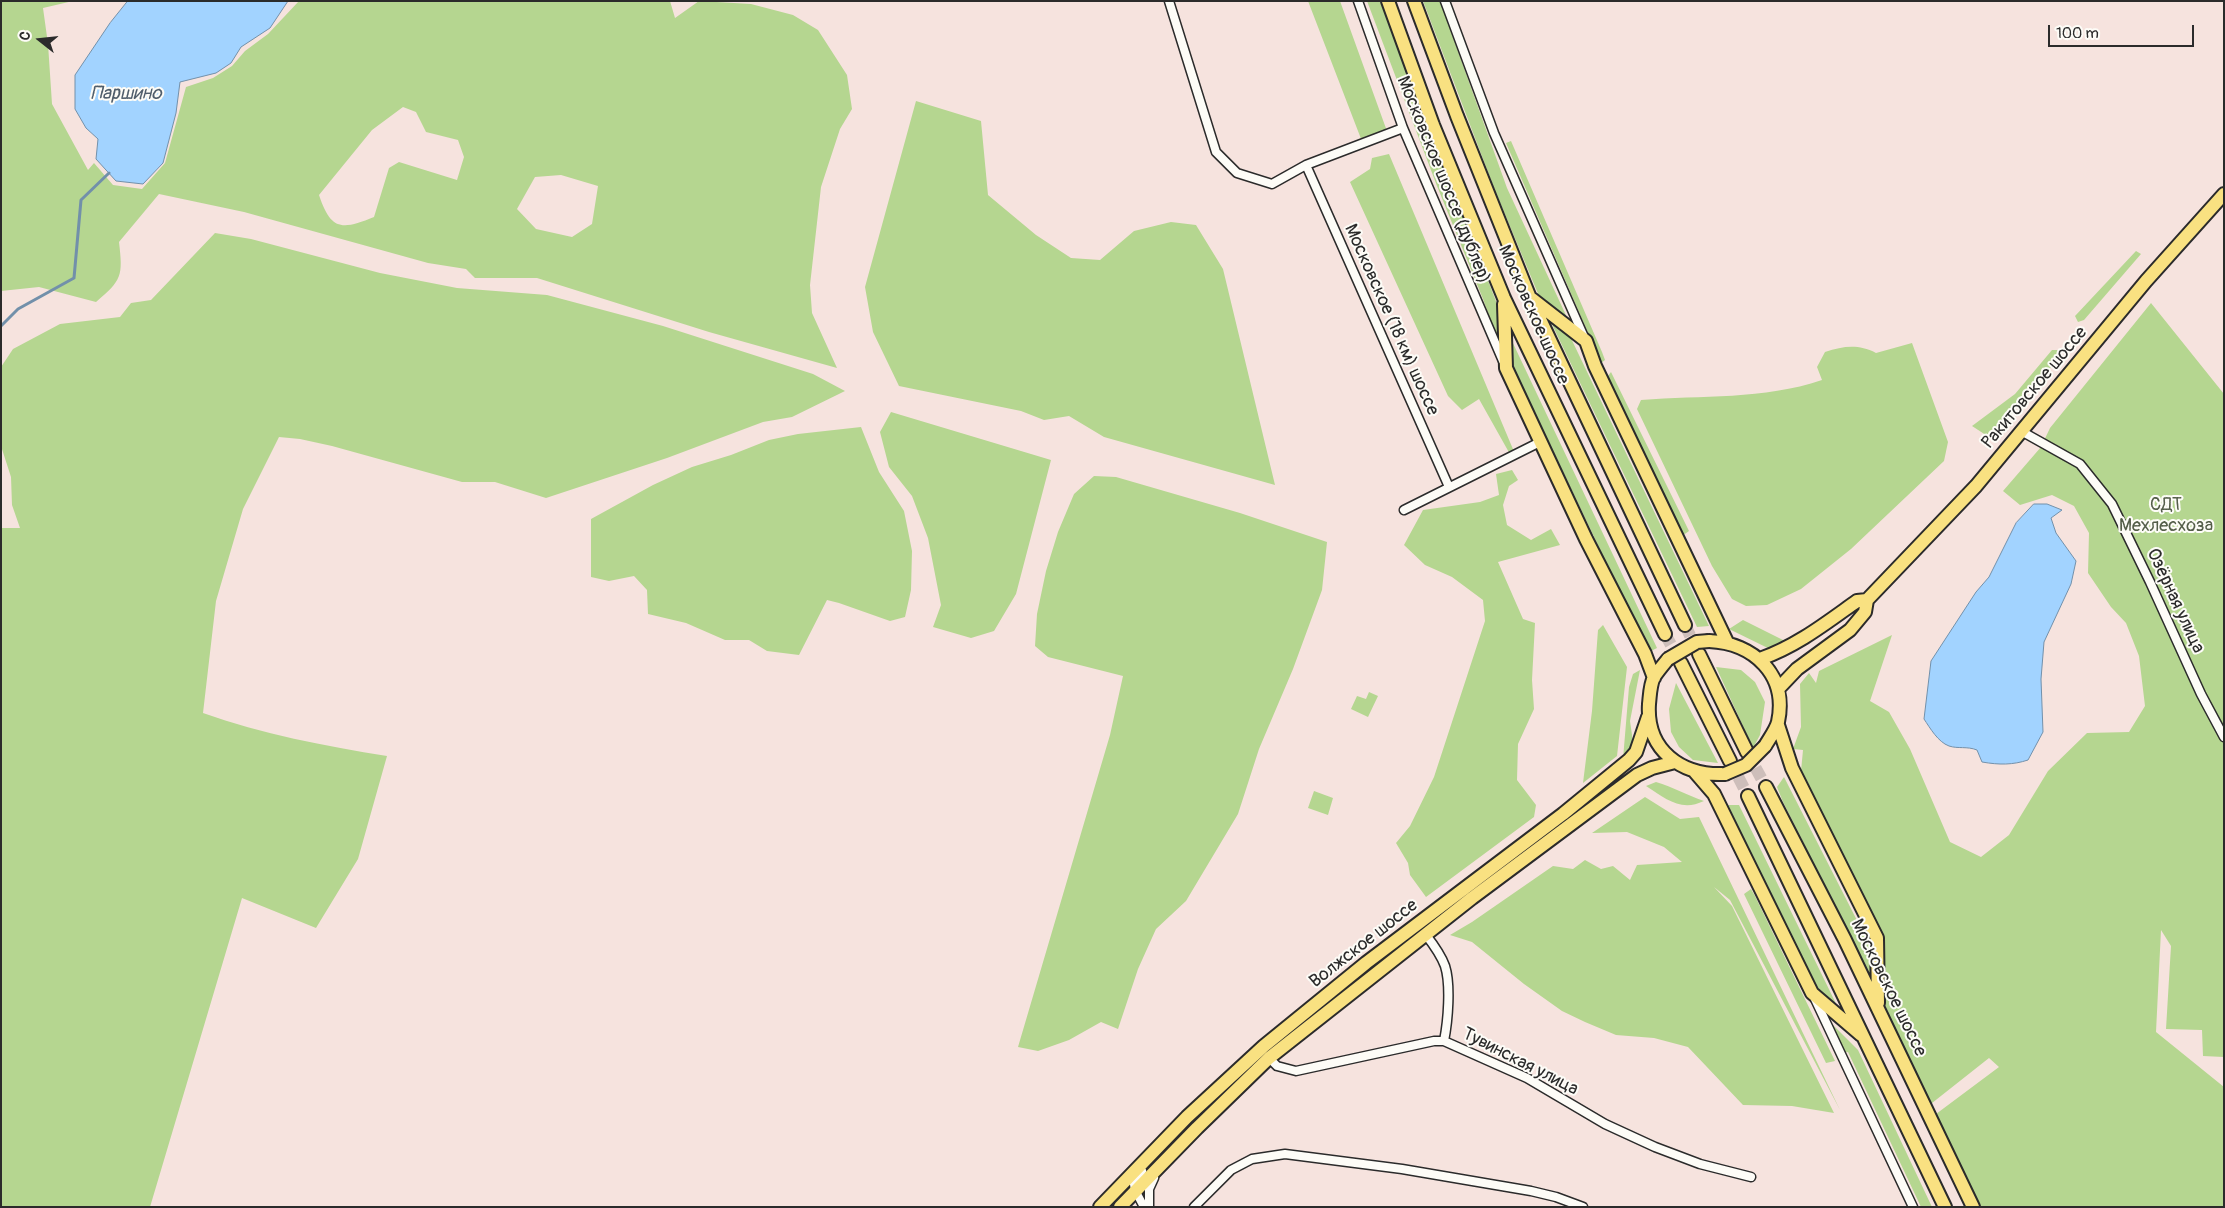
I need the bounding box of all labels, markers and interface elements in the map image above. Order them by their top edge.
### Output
north arrow [15,15,65,65]
scale bar [2050,15,2196,47]
text: 100 m [2056,24,2099,43]
text: С [16,29,34,42]
street label: Московское шоссе (дублер) [1391,73,1495,287]
water label: Паршино [91,83,161,105]
street label: Московское (18 км) шоссе [1339,221,1443,419]
street label: Московское шоссе [1493,242,1573,388]
street label: Ракитовское шоссе [1978,323,2092,453]
park label: СДТ Мехлесхоза [2119,494,2213,536]
street label: Озёрная улица [2141,545,2209,657]
street label: Волжское шоссе [1306,895,1422,993]
street label: Московское шоссе [1845,916,1931,1060]
street label: Тувинская улица [1458,1023,1582,1101]

